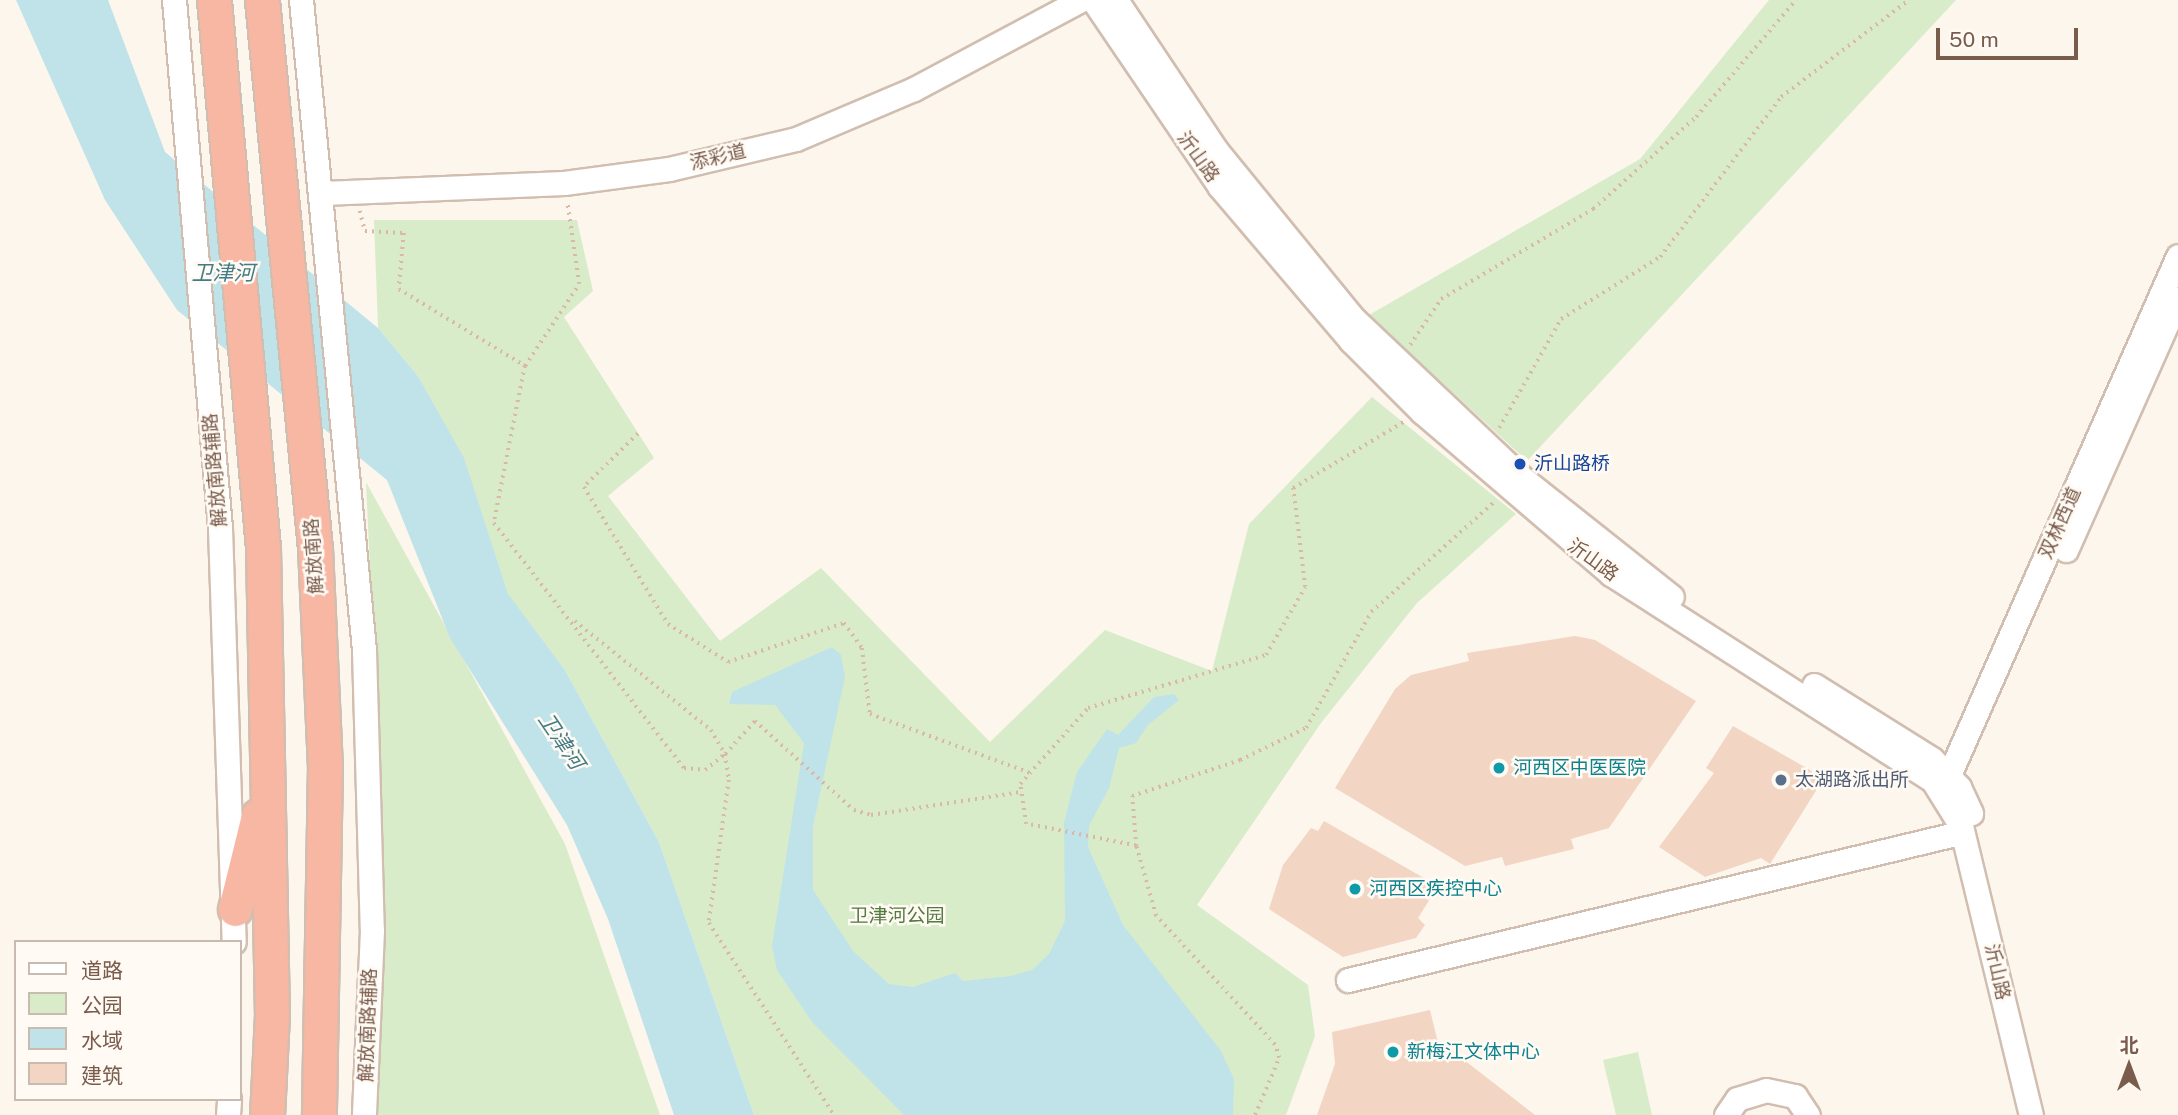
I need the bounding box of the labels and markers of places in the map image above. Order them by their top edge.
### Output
place label: 沂山路桥 [1534,453,1610,475]
marker: 沂山路桥 [1512,456,1528,472]
place label: 河西区中医医院 [1513,757,1646,779]
marker: 河西区中医医院 [1491,760,1507,776]
place label: 太湖路派出所 [1795,769,1909,791]
marker: 太湖路派出所 [1773,772,1789,788]
place label: 河西区疾控中心 [1369,878,1502,900]
marker: 河西区疾控中心 [1347,881,1363,897]
place label: 新梅江文体中心 [1407,1041,1540,1063]
marker: 新梅江文体中心 [1385,1044,1401,1060]

